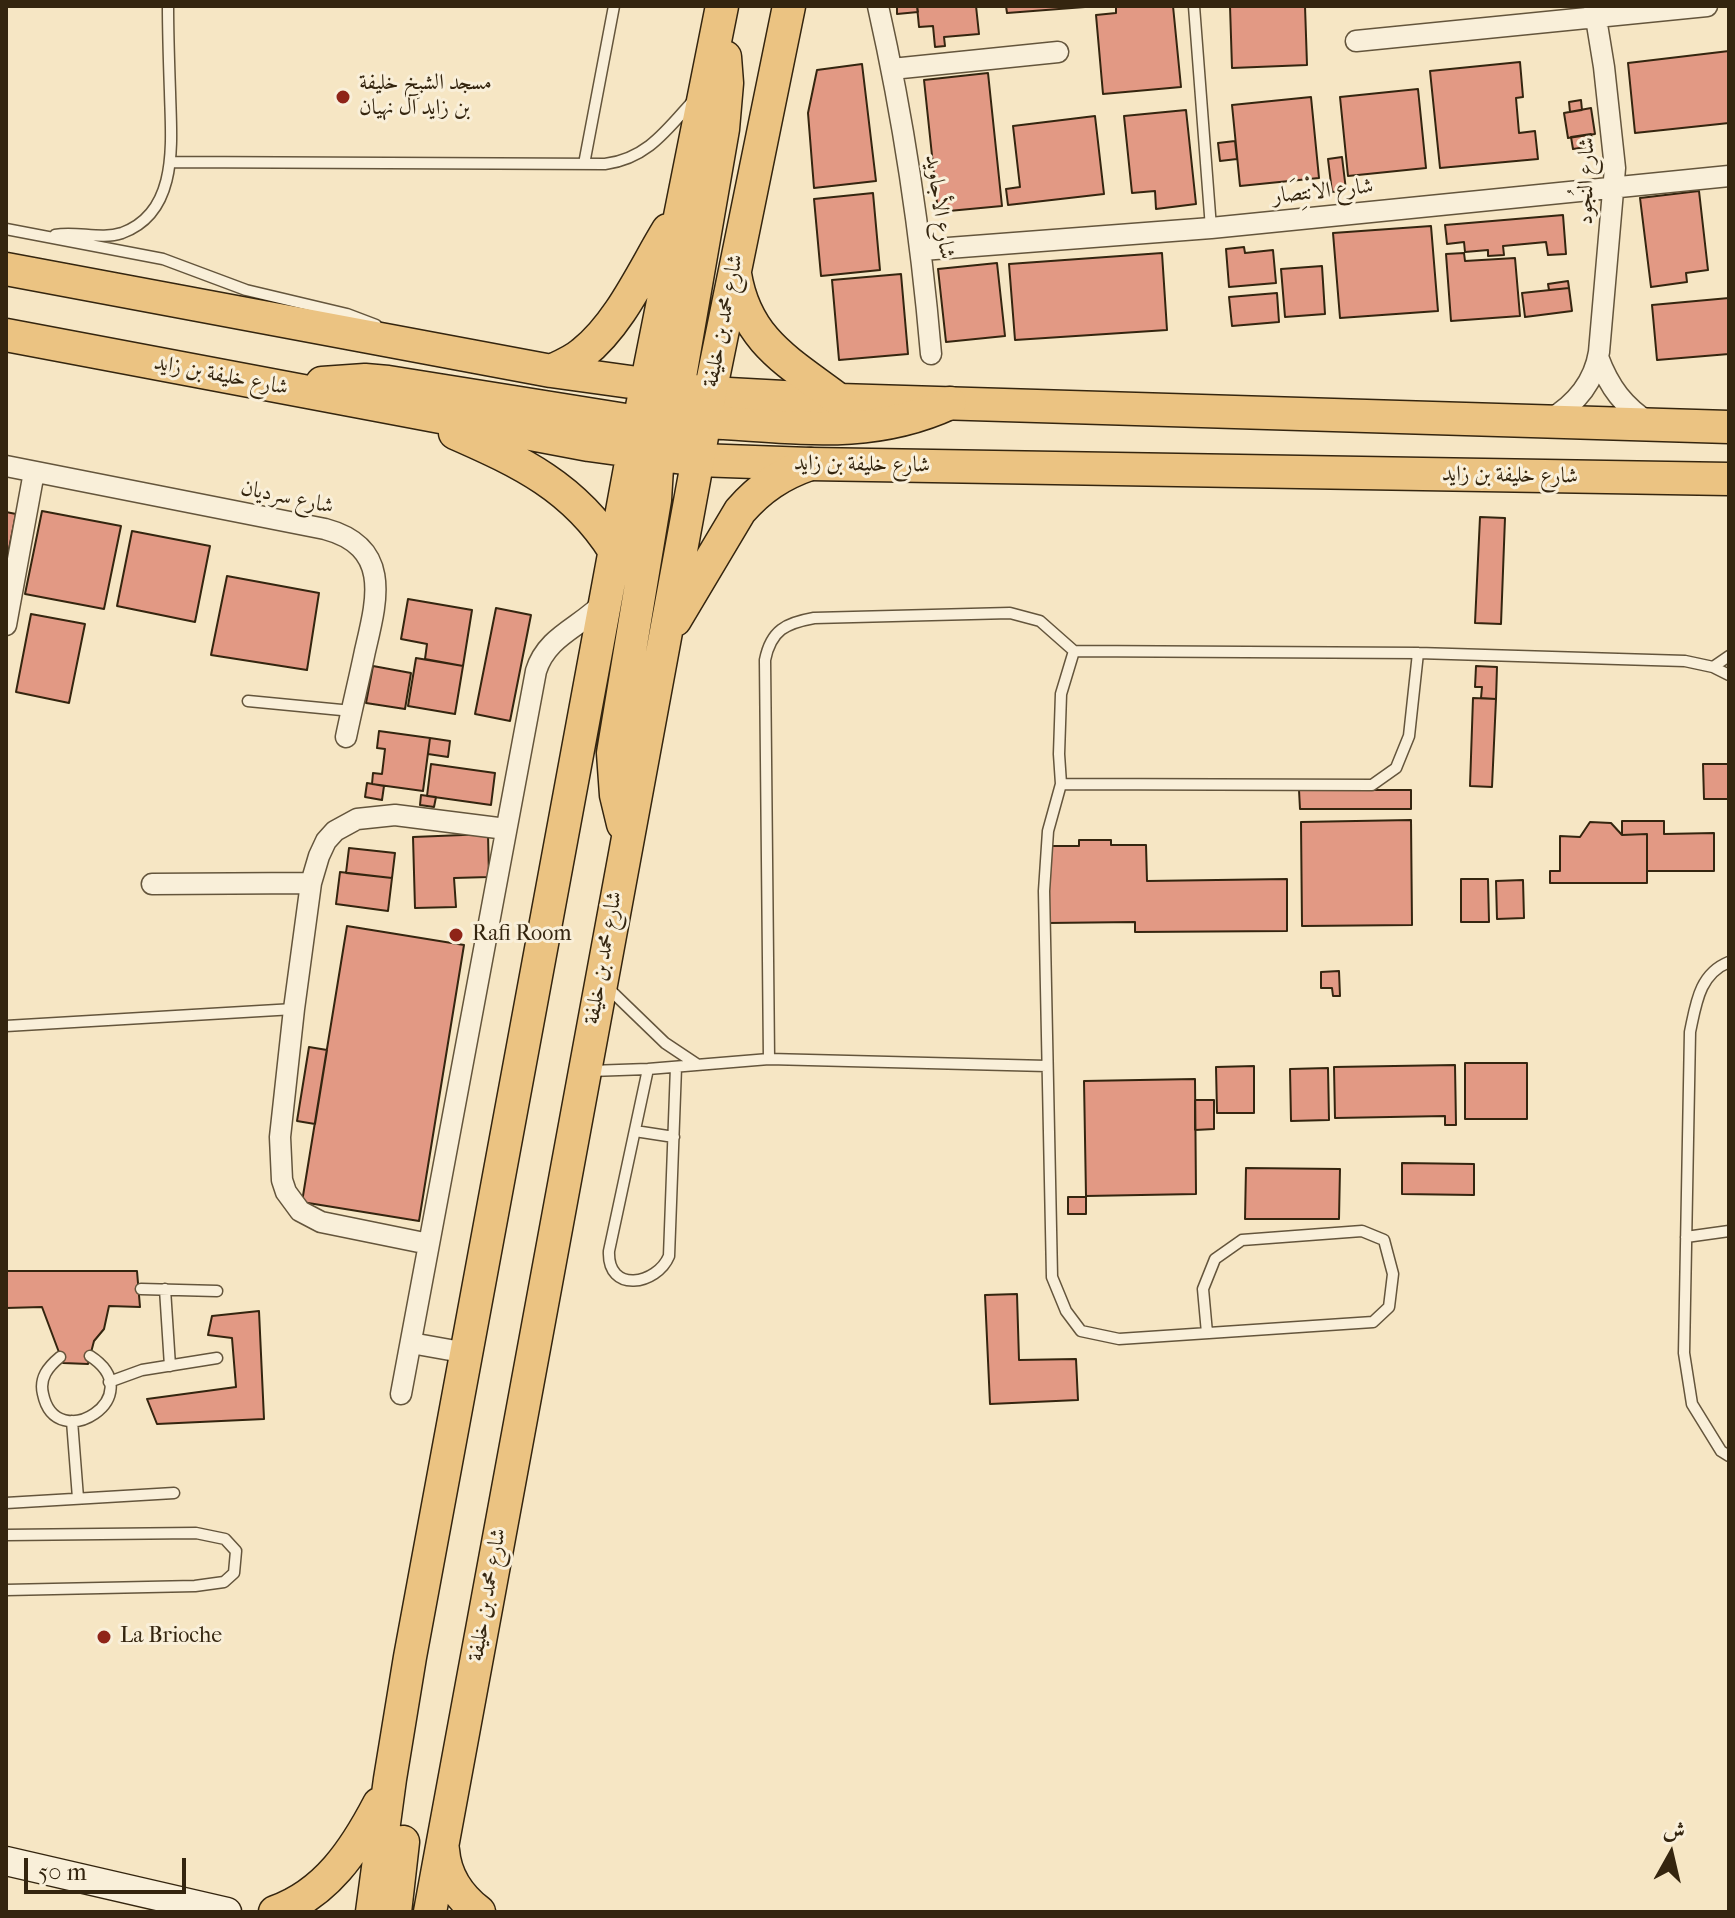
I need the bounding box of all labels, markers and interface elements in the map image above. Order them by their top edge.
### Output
place label: مسجد الشيخ خليفة بن زايد آل نهيان [359,71,492,122]
marker: مسجد الشيخ خليفة بن زايد آل نهيان [334,88,352,106]
street label: شارع النُجود [1573,137,1601,225]
street label: شارع الأجاويد [919,153,959,261]
street label: شارع الانْتِصَار [1271,174,1375,210]
street label: شارع محمد بن خليفة [698,252,750,390]
street label: شارع خليفة بن زايد [152,350,290,402]
street label: شارع خليفة بن زايد [794,451,930,479]
street label: شارع خليفة بن زايد [1442,462,1578,490]
street label: شارع سرديان [238,475,336,521]
street label: شارع محمد بن خليفة [579,889,629,1027]
place label: Rafi Room [472,922,572,948]
marker: Rafi Room [447,926,465,944]
street label: شارع محمد بن خليفة [463,1526,513,1664]
place label: La Brioche [120,1624,222,1650]
marker: La Brioche [95,1628,113,1646]
north arrow [1631,1814,1711,1894]
text: ش [1662,1816,1687,1845]
scale bar [28,1842,190,1892]
text: 50 m [38,1858,87,1886]

